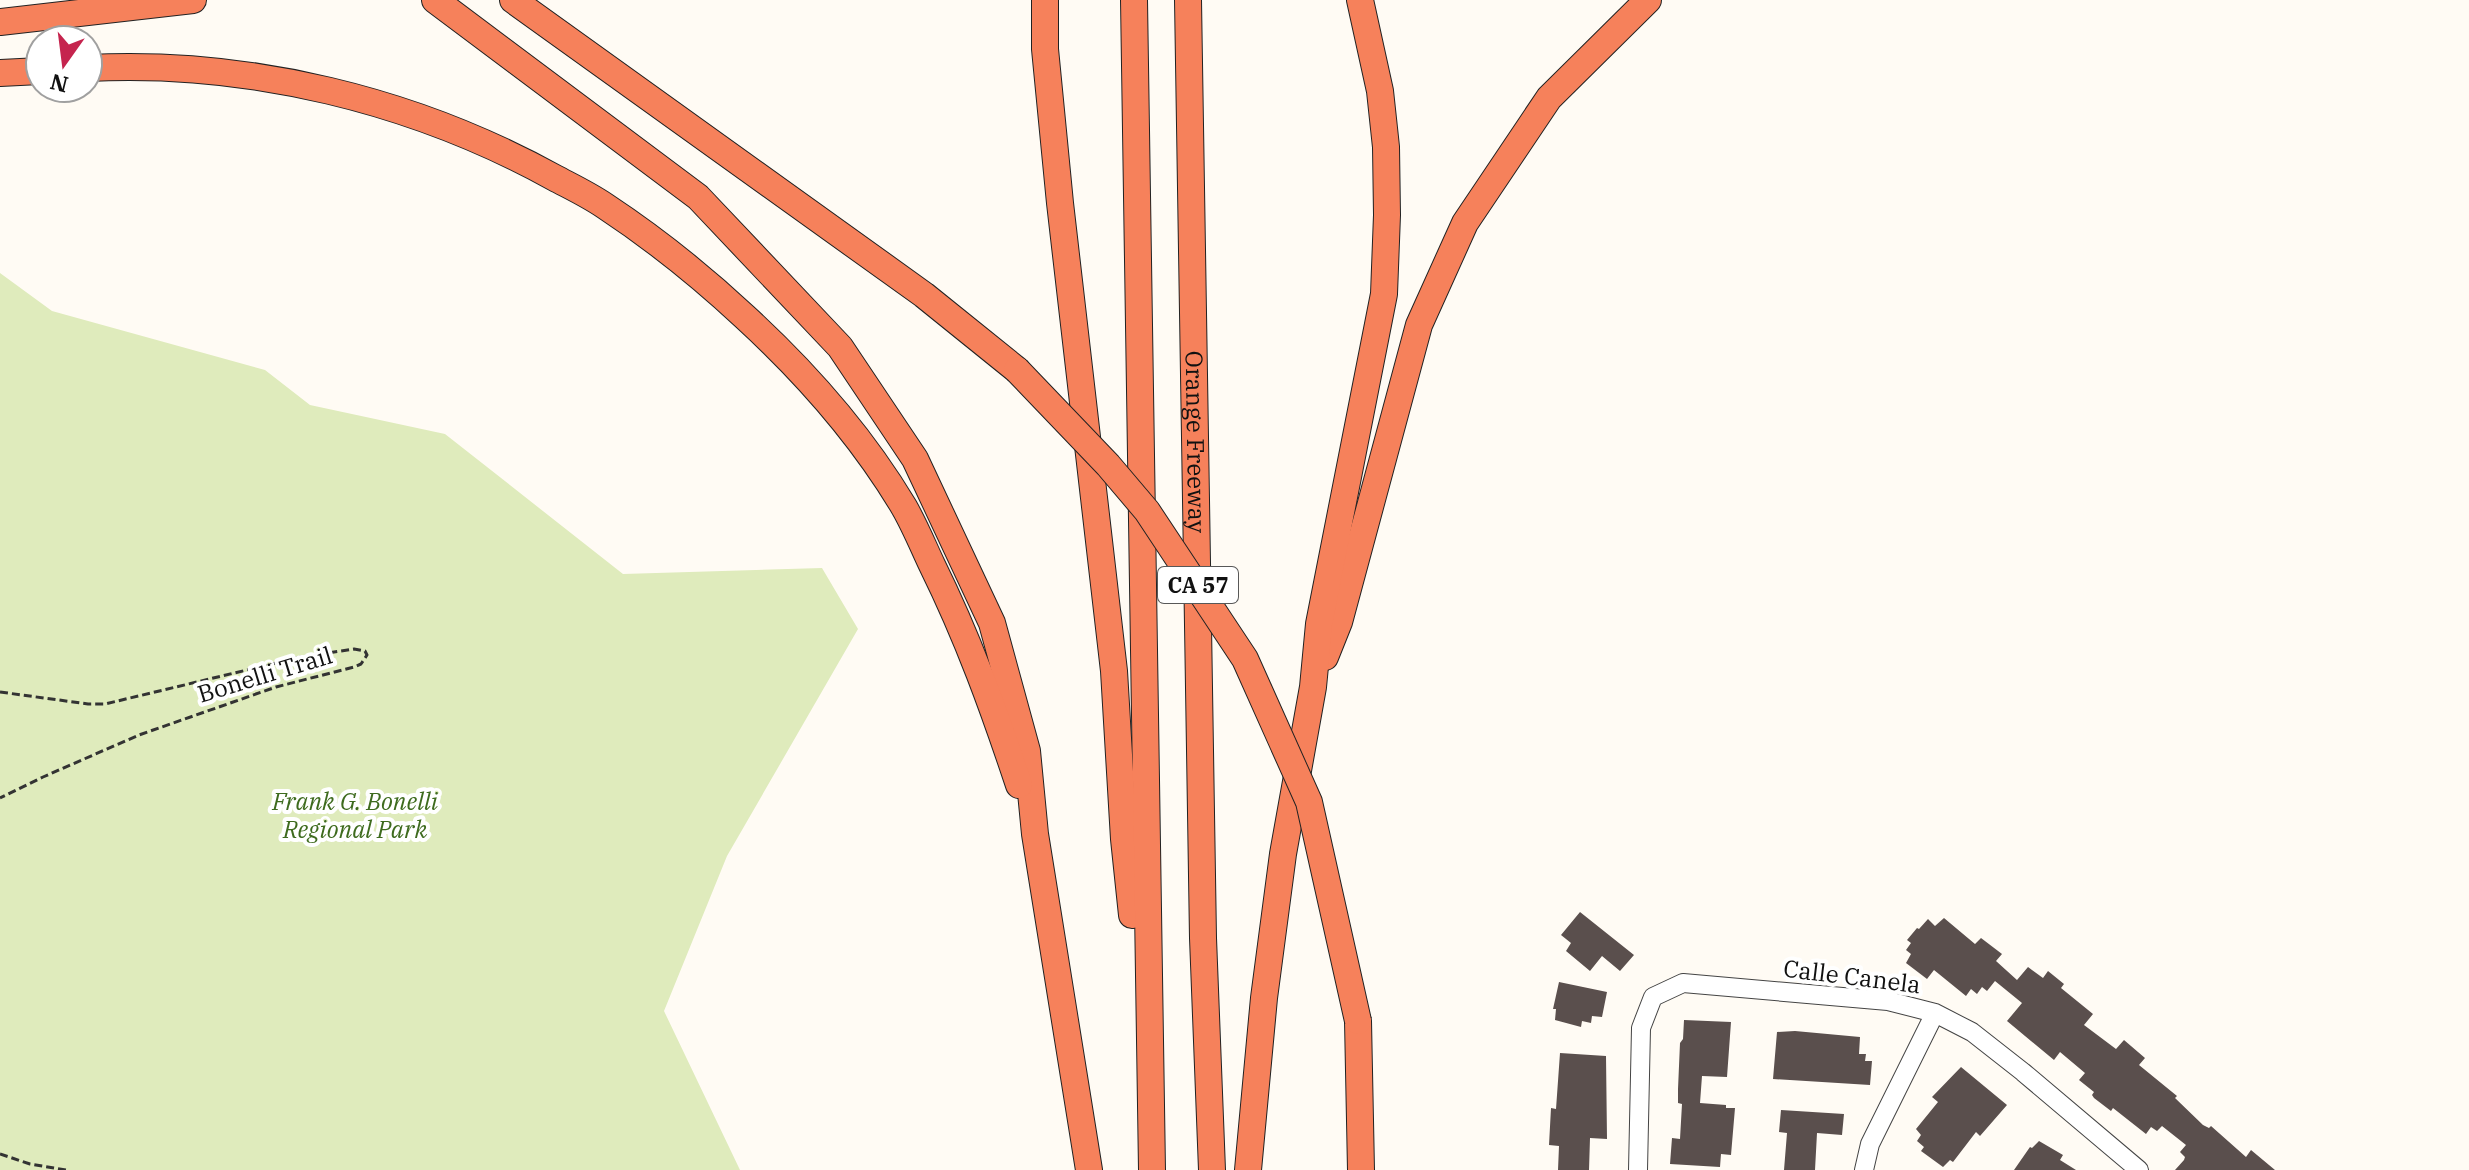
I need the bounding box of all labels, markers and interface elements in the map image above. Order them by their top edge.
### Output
north arrow [24,24,104,104]
text: N [47,68,71,100]
street label: Orange Freeway [1179,350,1214,534]
road number: CA 57 [1158,567,1238,603]
street label: Bonelli Trail [193,638,336,710]
park label: Frank G. Bonelli Regional Park [271,785,439,845]
street label: Calle Canela [1782,952,1923,1000]

